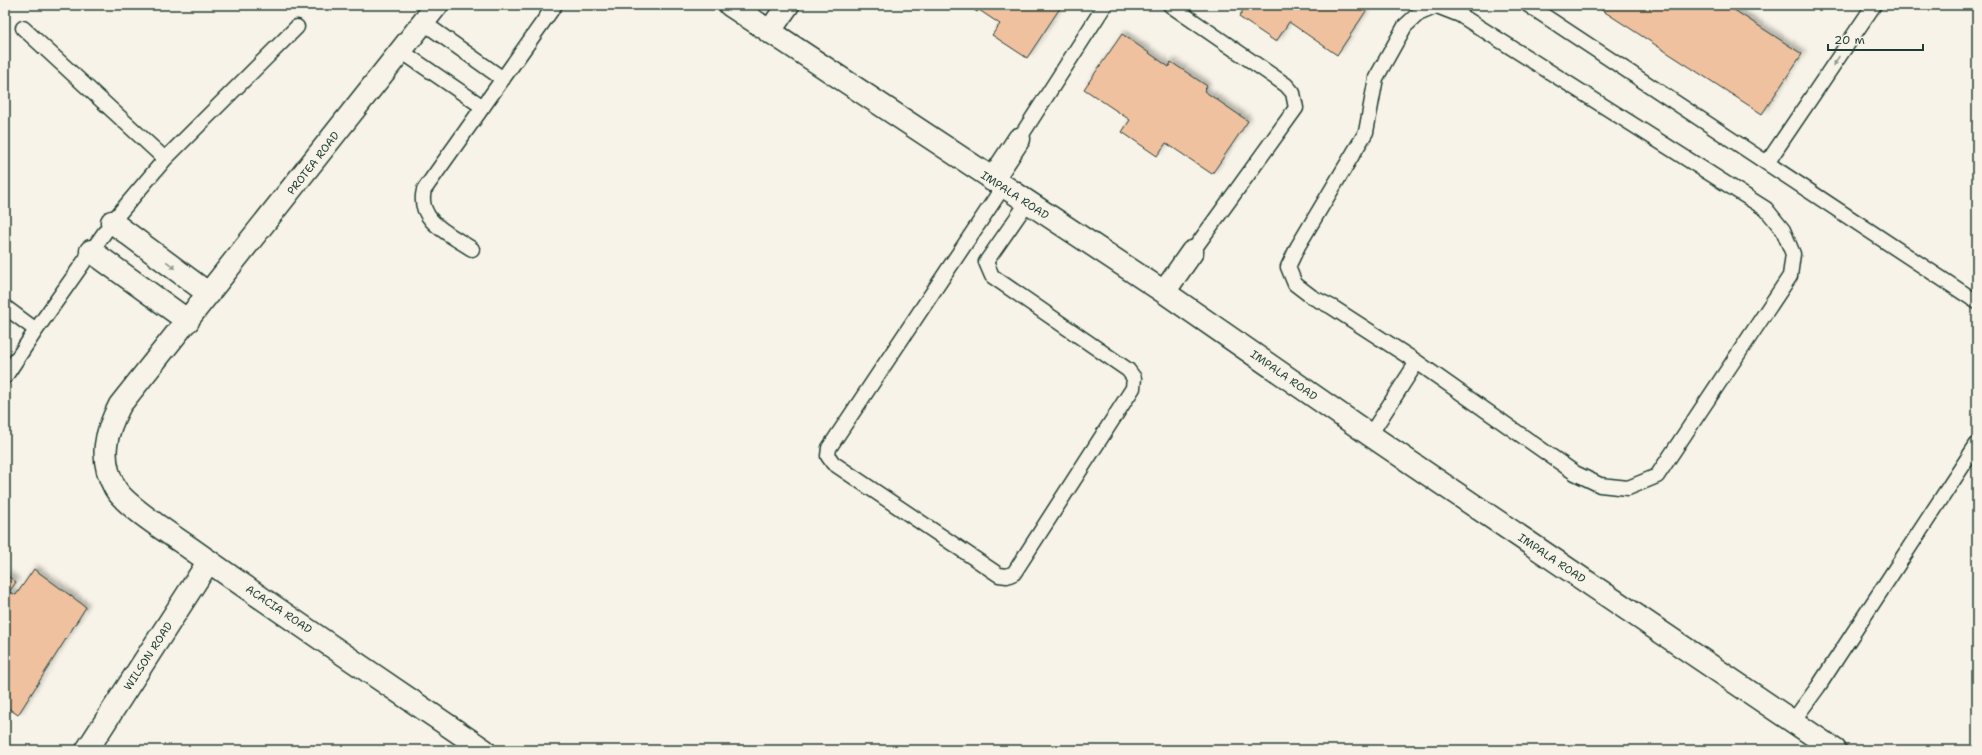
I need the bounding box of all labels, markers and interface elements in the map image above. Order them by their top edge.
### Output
scale bar [1828,26,1923,52]
text: 20 m [1834,32,1865,48]
one-way arrow [1832,55,1840,66]
street label: PROTEA ROAD [284,129,343,198]
street label: IMPALA ROAD [978,168,1052,223]
one-way arrow [165,261,176,269]
street label: IMPALA ROAD [1247,347,1320,404]
street label: IMPALA ROAD [1515,530,1588,587]
street label: ACACIA ROAD [243,582,315,637]
street label: WILSON ROAD [121,619,176,693]

